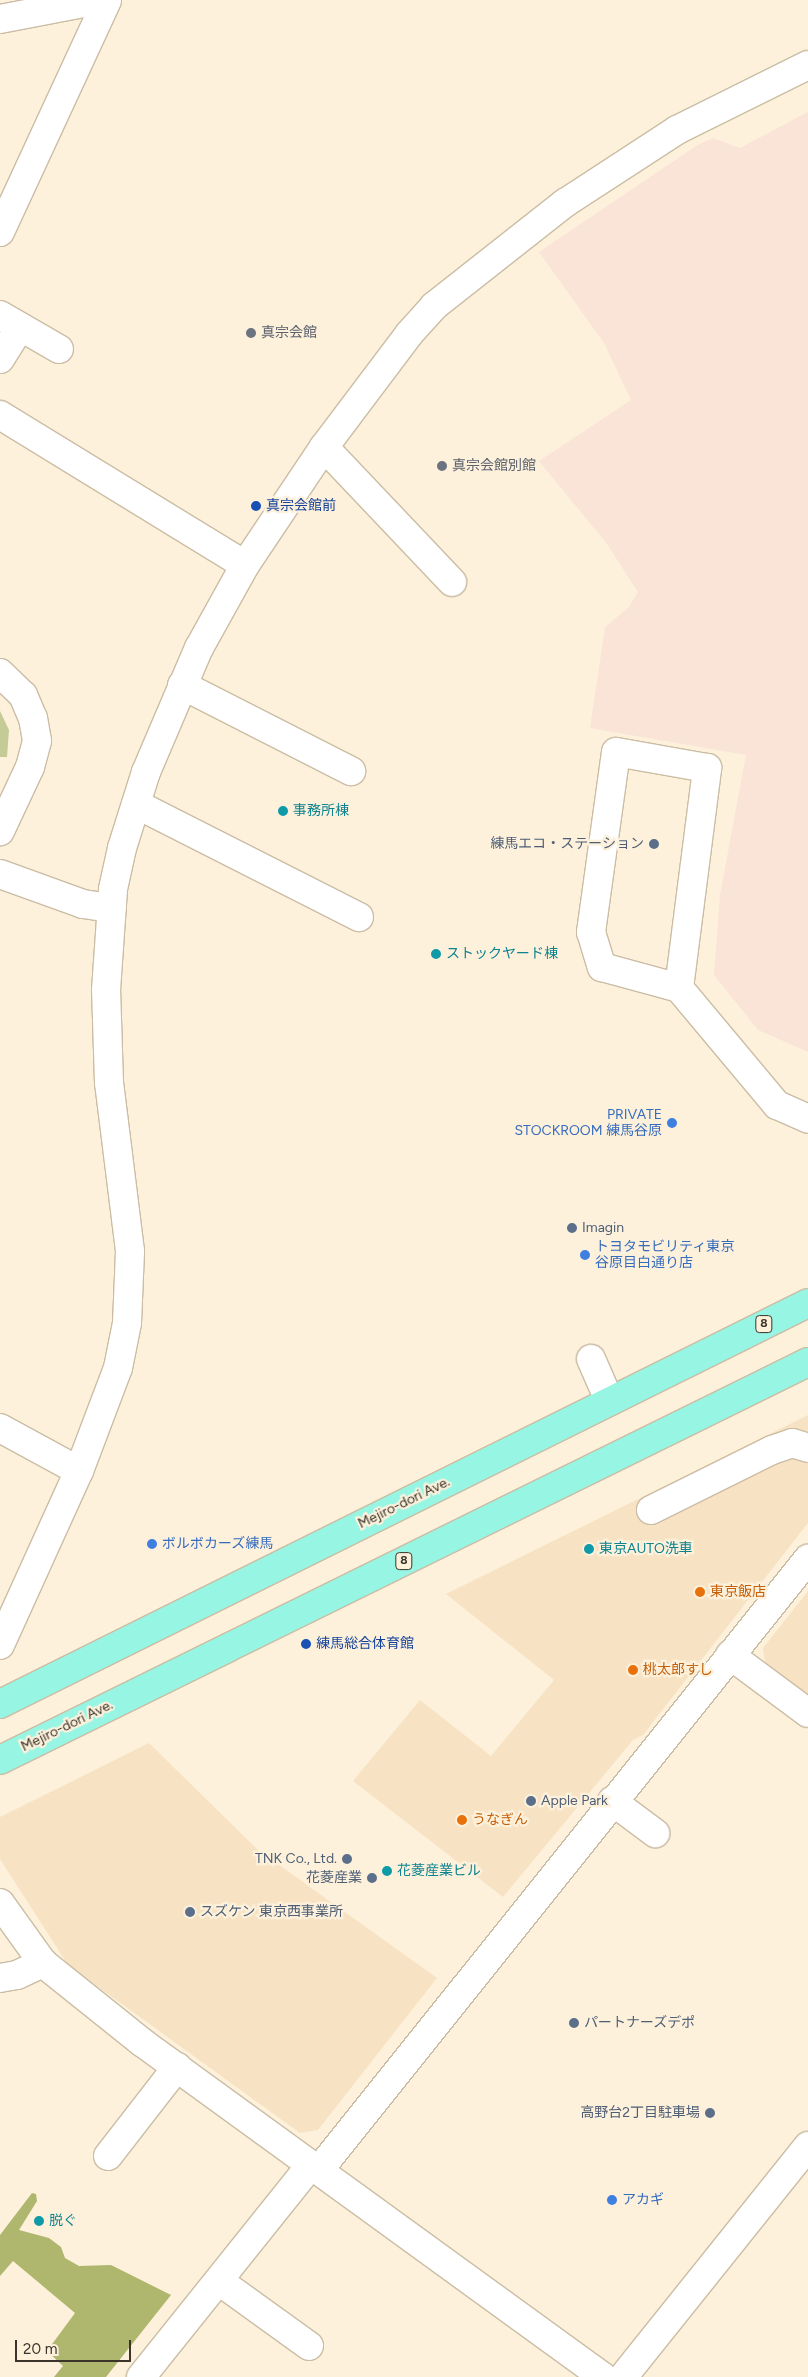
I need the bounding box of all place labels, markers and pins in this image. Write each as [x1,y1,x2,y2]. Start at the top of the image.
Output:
place label: 真宗会館 [261,325,317,341]
marker: 真宗会館 [245,327,257,339]
place label: 真宗会館別館 [452,458,536,474]
marker: 真宗会館別館 [436,460,448,472]
place label: 真宗会館前 [266,498,336,514]
marker: 真宗会館前 [250,500,262,512]
place label: 事務所棟 [293,803,349,819]
marker: 事務所棟 [277,805,289,817]
place label: 練馬エコ・ステーション [490,836,644,852]
marker: 練馬エコ・ステーション [648,838,660,850]
place label: ストックヤード棟 [446,946,558,962]
marker: ストックヤード棟 [430,948,442,960]
place label: PRIVATE STOCKROOM 練馬谷原 [514,1107,662,1140]
marker: PRIVATE STOCKROOM 練馬谷原 [666,1117,678,1129]
place label: Imagin [582,1220,624,1236]
marker: Imagin [566,1222,578,1234]
place label: トヨタモビリティ東京 谷原目白通り店 [595,1239,735,1272]
marker: トヨタモビリティ東京 谷原目白通り店 [579,1249,591,1261]
place label: ボルボカーズ練馬 [162,1536,274,1552]
marker: ボルボカーズ練馬 [146,1538,158,1550]
place label: 東京AUTO洗車 [599,1541,693,1557]
marker: 東京AUTO洗車 [583,1543,595,1555]
place label: 東京飯店 [710,1584,766,1600]
marker: 東京飯店 [694,1586,706,1598]
place label: 練馬総合体育館 [316,1636,414,1652]
marker: 練馬総合体育館 [300,1638,312,1650]
place label: 桃太郎すし [643,1662,713,1678]
marker: 桃太郎すし [627,1664,639,1676]
place label: Apple Park [541,1793,608,1809]
marker: Apple Park [525,1795,537,1807]
place label: うなぎん [472,1812,528,1828]
marker: うなぎん [456,1814,468,1826]
place label: TNK Co., Ltd. [255,1851,337,1867]
marker: TNK Co., Ltd. [341,1853,353,1865]
place label: 花菱産業ビル [397,1863,481,1879]
marker: 花菱産業ビル [381,1865,393,1877]
place label: 花菱産業 [306,1870,362,1886]
marker: 花菱産業 [366,1872,378,1884]
place label: スズケン 東京西事業所 [200,1904,343,1920]
marker: スズケン 東京西事業所 [184,1906,196,1918]
place label: パートナーズデポ [584,2015,696,2031]
marker: パートナーズデポ [568,2017,580,2029]
place label: 高野台2丁目駐車場 [580,2105,700,2121]
marker: 高野台2丁目駐車場 [704,2107,716,2119]
place label: アカギ [622,2192,664,2208]
marker: アカギ [606,2194,618,2206]
place label: 脱ぐ [49,2213,77,2229]
marker: 脱ぐ [33,2215,45,2227]

